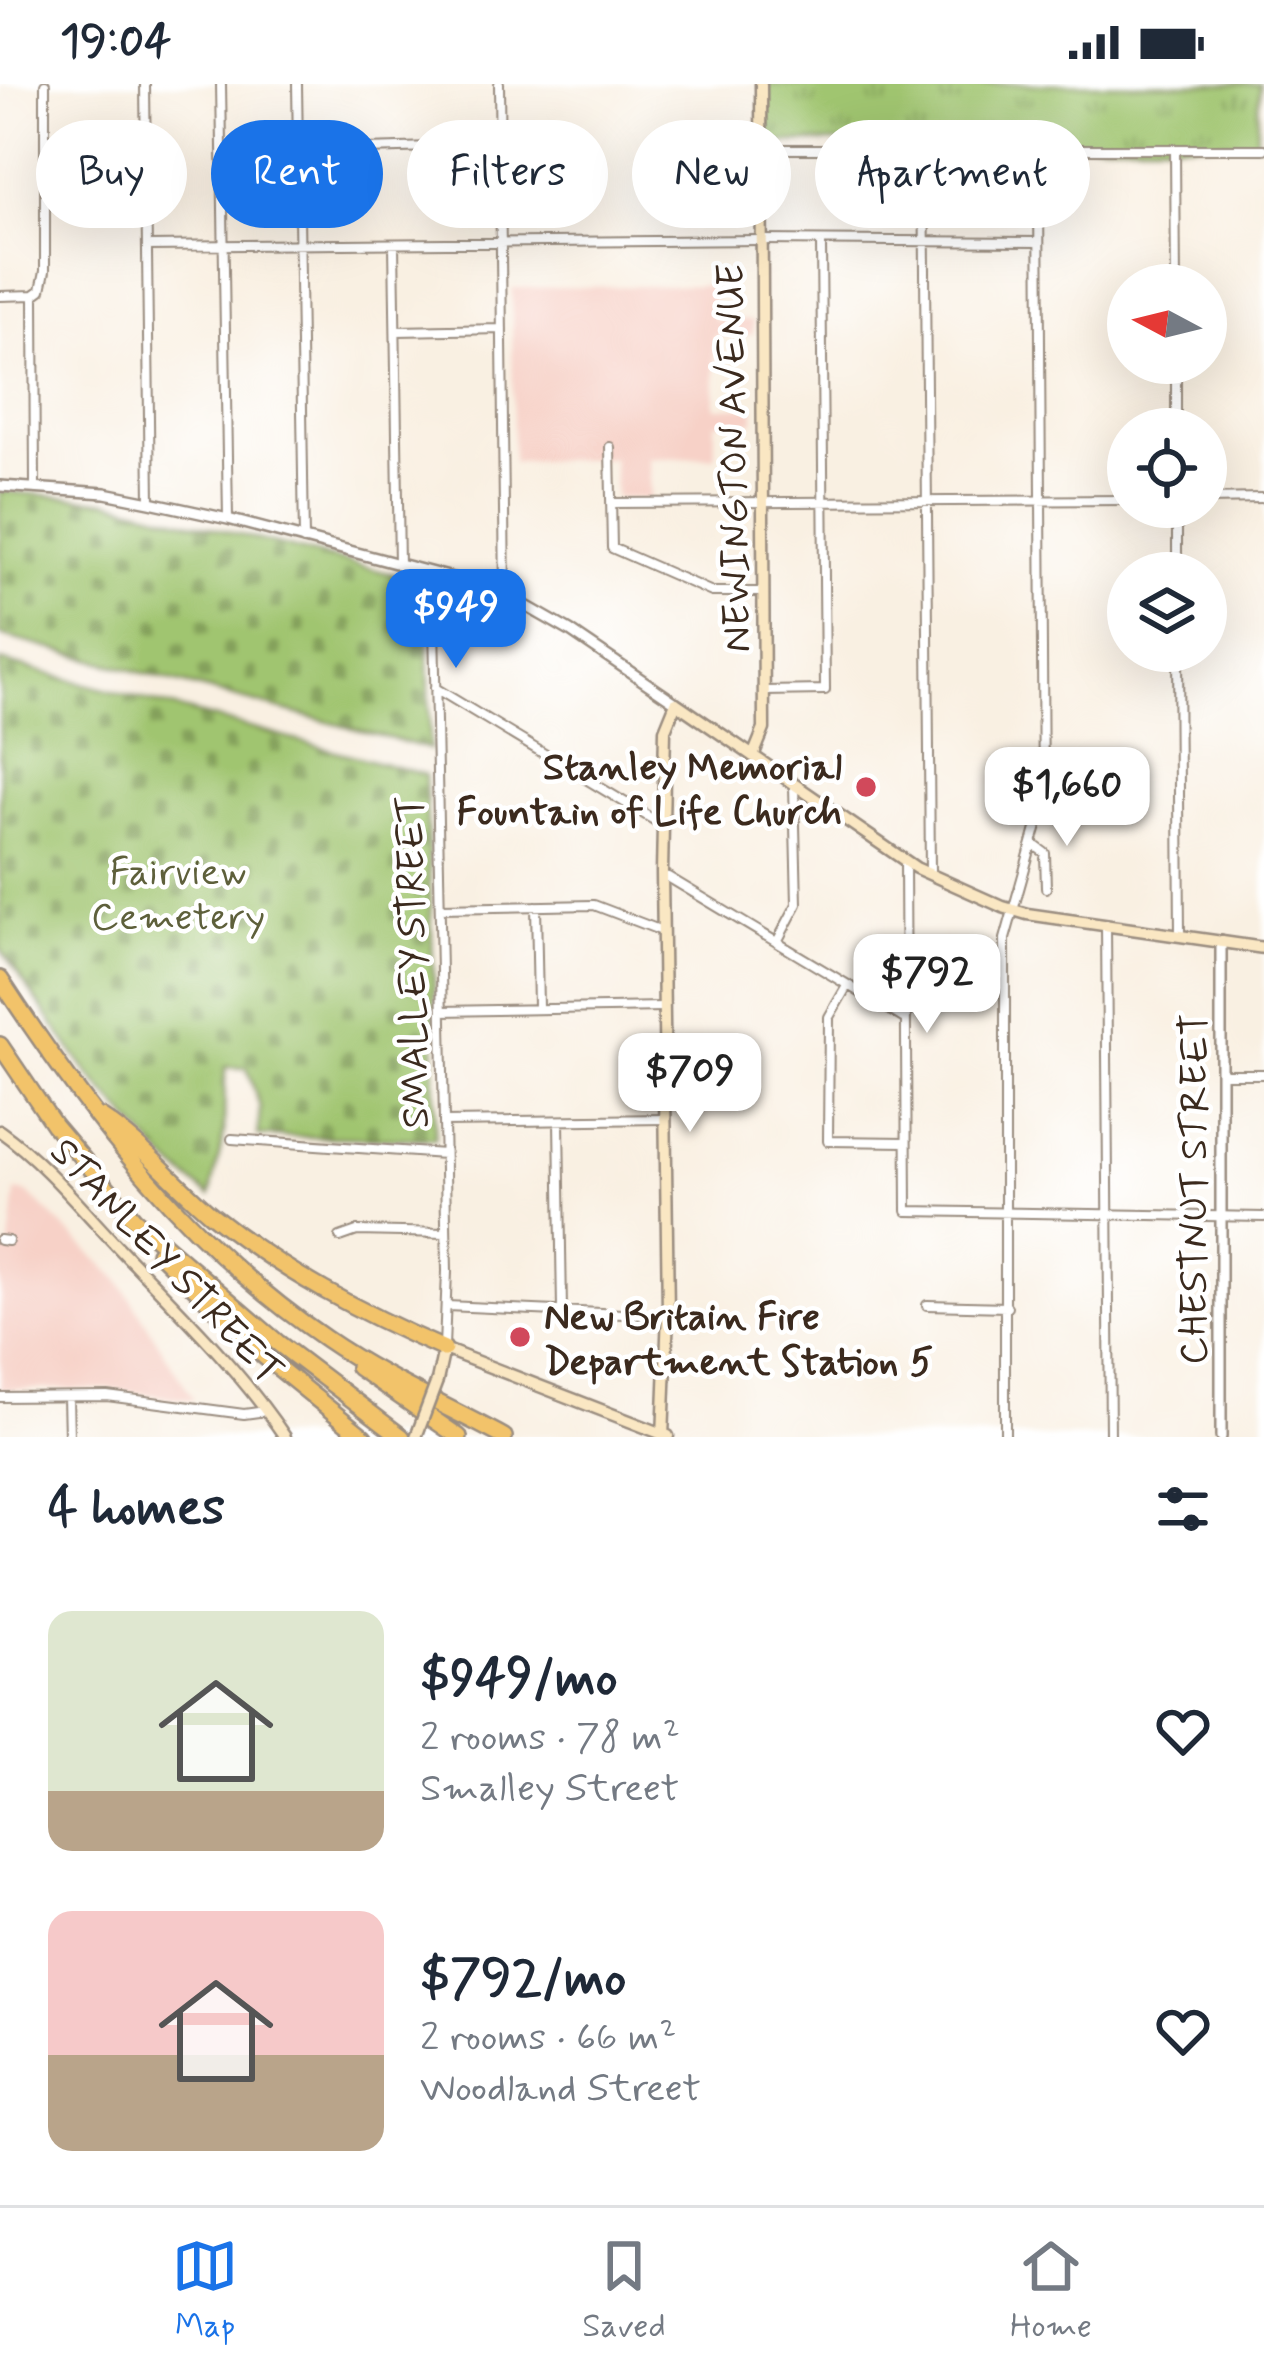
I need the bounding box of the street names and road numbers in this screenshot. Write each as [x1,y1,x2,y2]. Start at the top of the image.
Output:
street label: NEWINGTON AVENUE [707,263,764,653]
street label: SMALLEY STREET [386,795,443,1129]
street label: CHESTNUT STREET [1170,1013,1221,1365]
street label: STANLEY STREET [38,1128,293,1397]

